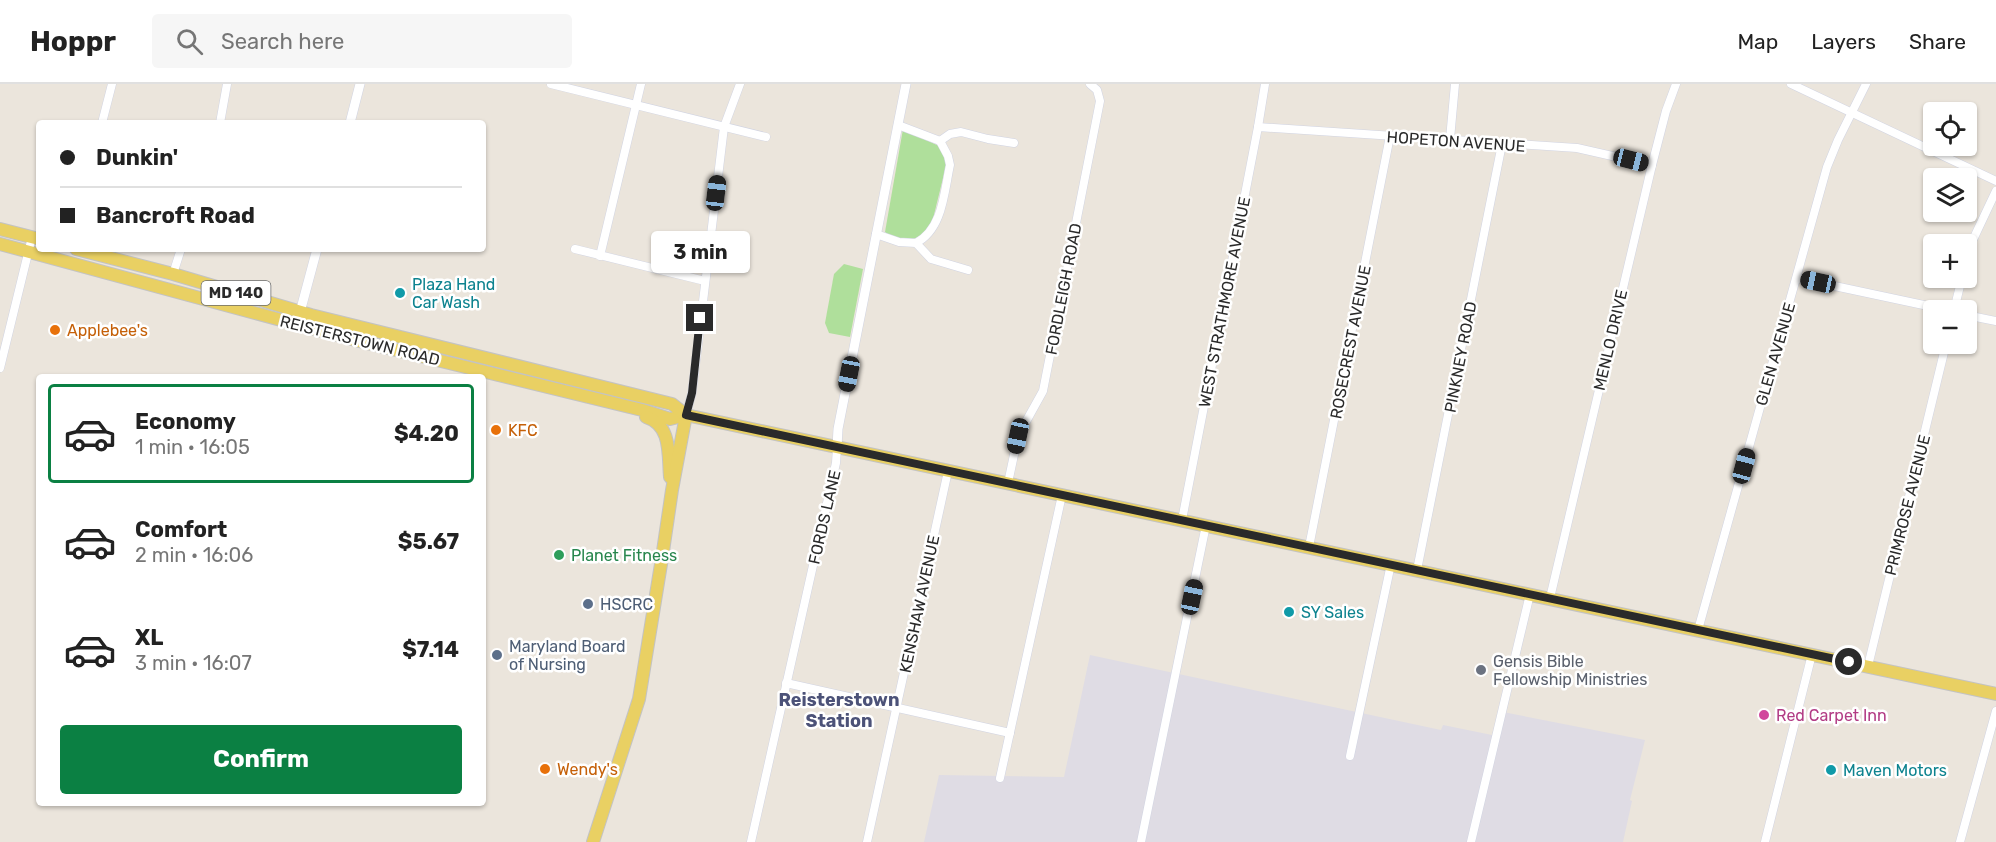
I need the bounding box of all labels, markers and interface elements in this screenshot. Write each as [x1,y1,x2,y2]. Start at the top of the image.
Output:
search box [152,14,572,68]
text: Hoppr [30,25,116,58]
icon: search [173,25,206,58]
text: Search here [221,28,344,55]
text: Map [1737,29,1778,54]
text: Layers [1811,29,1876,54]
text: Share [1909,29,1966,54]
map controls [1923,102,1977,354]
button: locate [1923,102,1977,156]
street label: HOPETON AVENUE [1386,127,1526,156]
text: Dunkin' [96,144,178,171]
car [1611,147,1651,173]
button: layers [1923,168,1977,222]
car [705,174,727,212]
street label: WEST STRATHMORE AVENUE [1195,195,1254,409]
text: Bancroft Road [96,202,255,229]
street label: FORDLEIGH ROAD [1041,222,1086,357]
callout: 3 min [650,231,750,273]
button: + [1923,234,1977,288]
text: 3 min [673,240,728,264]
street label: ROSECREST AVENUE [1326,264,1375,420]
car [1799,269,1837,295]
place label: Plaza Hand Car Wash [412,275,495,312]
road number: MD 140 [202,281,270,305]
marker: Plaza Hand Car Wash [393,286,407,300]
street label: MENLO DRIVE [1590,288,1631,393]
street label: PINKNEY ROAD [1440,300,1481,414]
street label: GLEN AVENUE [1752,300,1799,408]
button: − [1923,300,1977,354]
route end [686,304,713,331]
street label: REISTERSTOWN ROAD [278,311,442,370]
place label: Applebee's [67,321,148,340]
marker: Applebee's [48,323,62,337]
car [837,355,861,393]
icon: car [63,407,117,461]
text: Economy [135,408,236,435]
car [1005,417,1031,455]
text: $4.20 [394,420,459,447]
place label: KFC [508,421,538,440]
marker: KFC [489,423,503,437]
street label: PRIMROSE AVENUE [1881,433,1934,577]
text: 1 min · 16:05 [135,435,250,459]
car [1731,446,1757,486]
street label: FORDS LANE [804,468,845,566]
icon: car [63,515,117,569]
text: Comfort [135,516,227,543]
text: $5.67 [398,528,459,555]
street label: KENSHAW AVENUE [896,534,943,675]
text: 2 min · 16:06 [135,543,253,567]
place label: Planet Fitness [571,546,677,565]
marker: Planet Fitness [552,548,566,562]
car [1179,578,1205,616]
place label: HSCRC [600,595,653,614]
marker: HSCRC [581,597,595,611]
place label: SY Sales [1301,603,1364,622]
marker: SY Sales [1282,605,1296,619]
icon: car [63,623,117,677]
text: XL [135,624,163,651]
text: $7.14 [402,636,459,663]
place label: Maryland Board of Nursing [509,637,625,674]
marker: Maryland Board of Nursing [490,648,504,662]
route start [1835,648,1862,675]
text: 3 min · 16:07 [135,651,252,675]
place label: Gensis Bible Fellowship Ministries [1493,652,1647,689]
marker: Gensis Bible Fellowship Ministries [1474,663,1488,677]
district label: Reisterstown Station [778,689,900,732]
place label: Red Carpet Inn [1776,706,1887,725]
marker: Red Carpet Inn [1757,708,1771,722]
button: Confirm [60,725,462,794]
place label: Wendy's [557,760,618,779]
place label: Maven Motors [1843,761,1947,780]
marker: Wendy's [538,762,552,776]
marker: Maven Motors [1824,763,1838,777]

